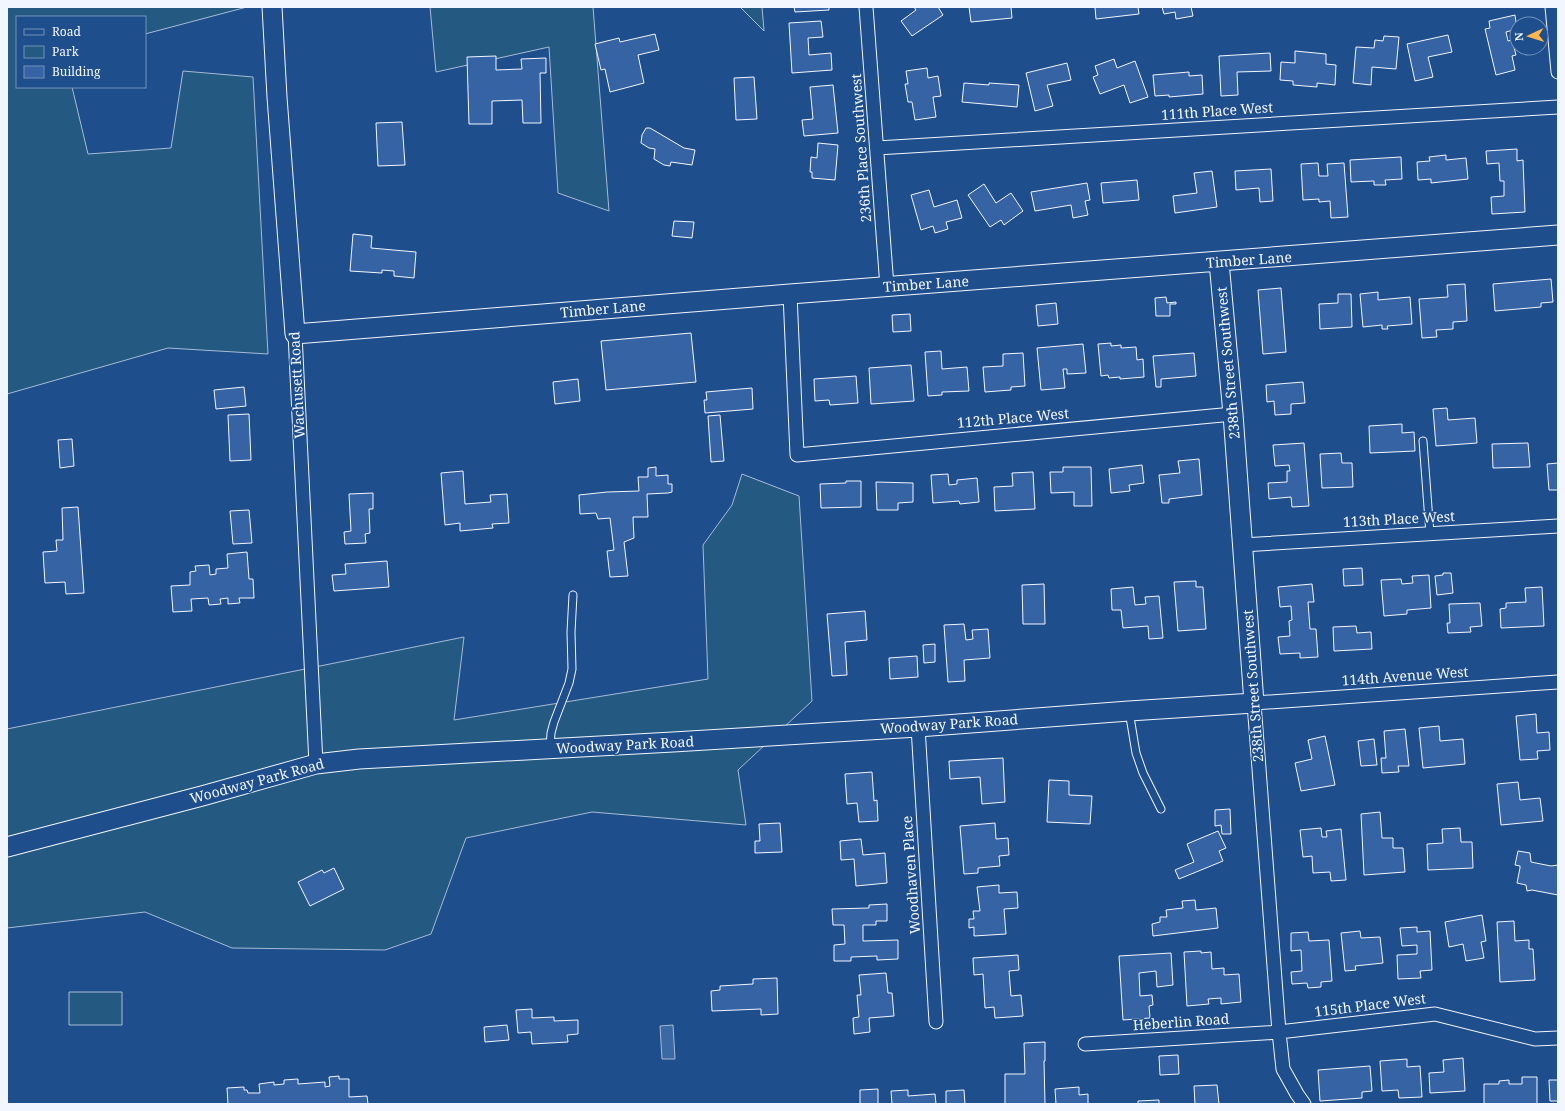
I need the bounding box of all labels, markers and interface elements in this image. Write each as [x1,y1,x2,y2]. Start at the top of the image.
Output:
legend [16,16,146,88]
north arrow [1509,16,1549,56]
text: Road [52,23,82,40]
text: N [1511,32,1526,42]
text: Park [52,43,80,60]
text: Building [52,63,101,80]
street label: 236th Place Southwest [846,73,875,223]
street label: 111th Place West [1160,97,1274,124]
street label: Timber Lane [1206,247,1292,272]
street label: Timber Lane [883,271,969,296]
street label: 238th Street Southwest [1211,286,1244,440]
street label: Timber Lane [559,295,646,322]
street label: Wachusett Road [284,331,309,439]
street label: 112th Place West [956,403,1070,432]
street label: 113th Place West [1342,506,1456,531]
street label: 238th Street Southwest [1238,609,1267,763]
street label: 114th Avenue West [1341,662,1469,689]
street label: Woodway Park Road [879,709,1019,738]
street label: Woodway Park Road [555,731,695,758]
street label: Woodway Park Road [188,753,327,808]
street label: Woodhaven Place [897,815,924,935]
street label: 115th Place West [1313,988,1427,1021]
street label: Heberlin Road [1132,1009,1230,1034]

